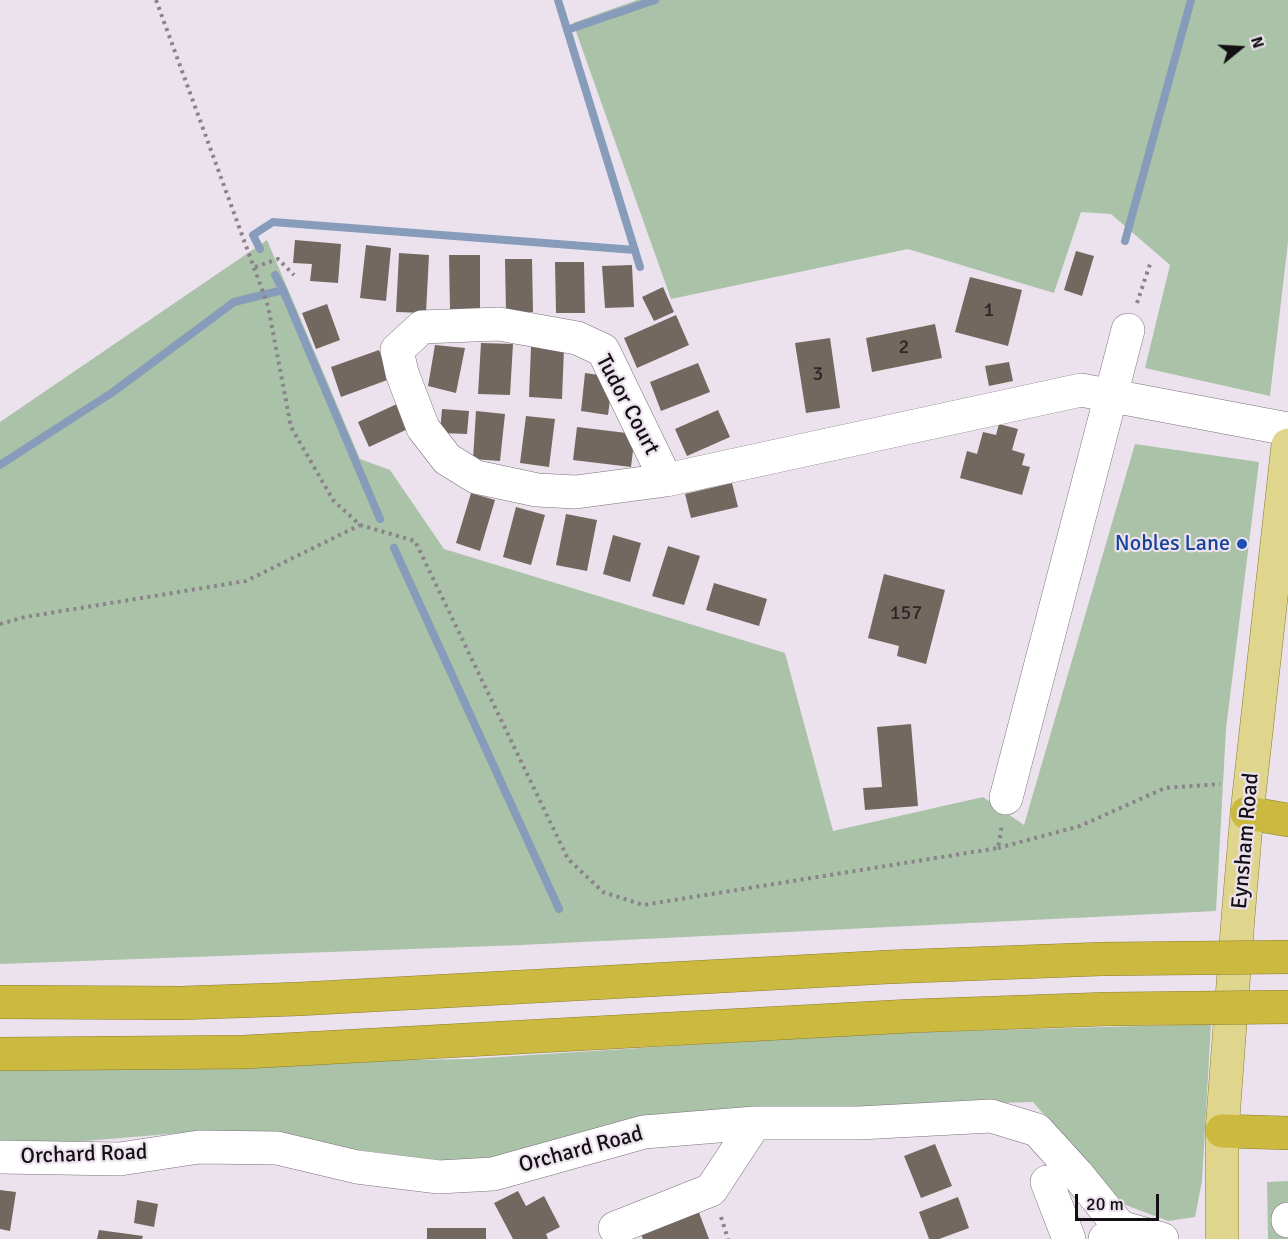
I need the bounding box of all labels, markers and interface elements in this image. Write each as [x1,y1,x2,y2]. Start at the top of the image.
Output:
north arrow [1210,18,1270,78]
text: N [1246,34,1268,51]
house number: 1 [984,299,994,323]
house number: 2 [899,336,909,360]
street label: Tudor Court [590,350,664,460]
house number: 3 [813,363,823,387]
place label: Nobles Lane [1115,531,1230,557]
marker: Nobles Lane [1235,537,1249,551]
house number: 157 [890,602,922,626]
street label: Eynsham Road [1227,772,1265,910]
street label: Orchard Road [516,1121,646,1179]
street label: Orchard Road [20,1140,148,1170]
scale bar [1078,1182,1162,1220]
text: 20 m [1086,1193,1124,1215]

